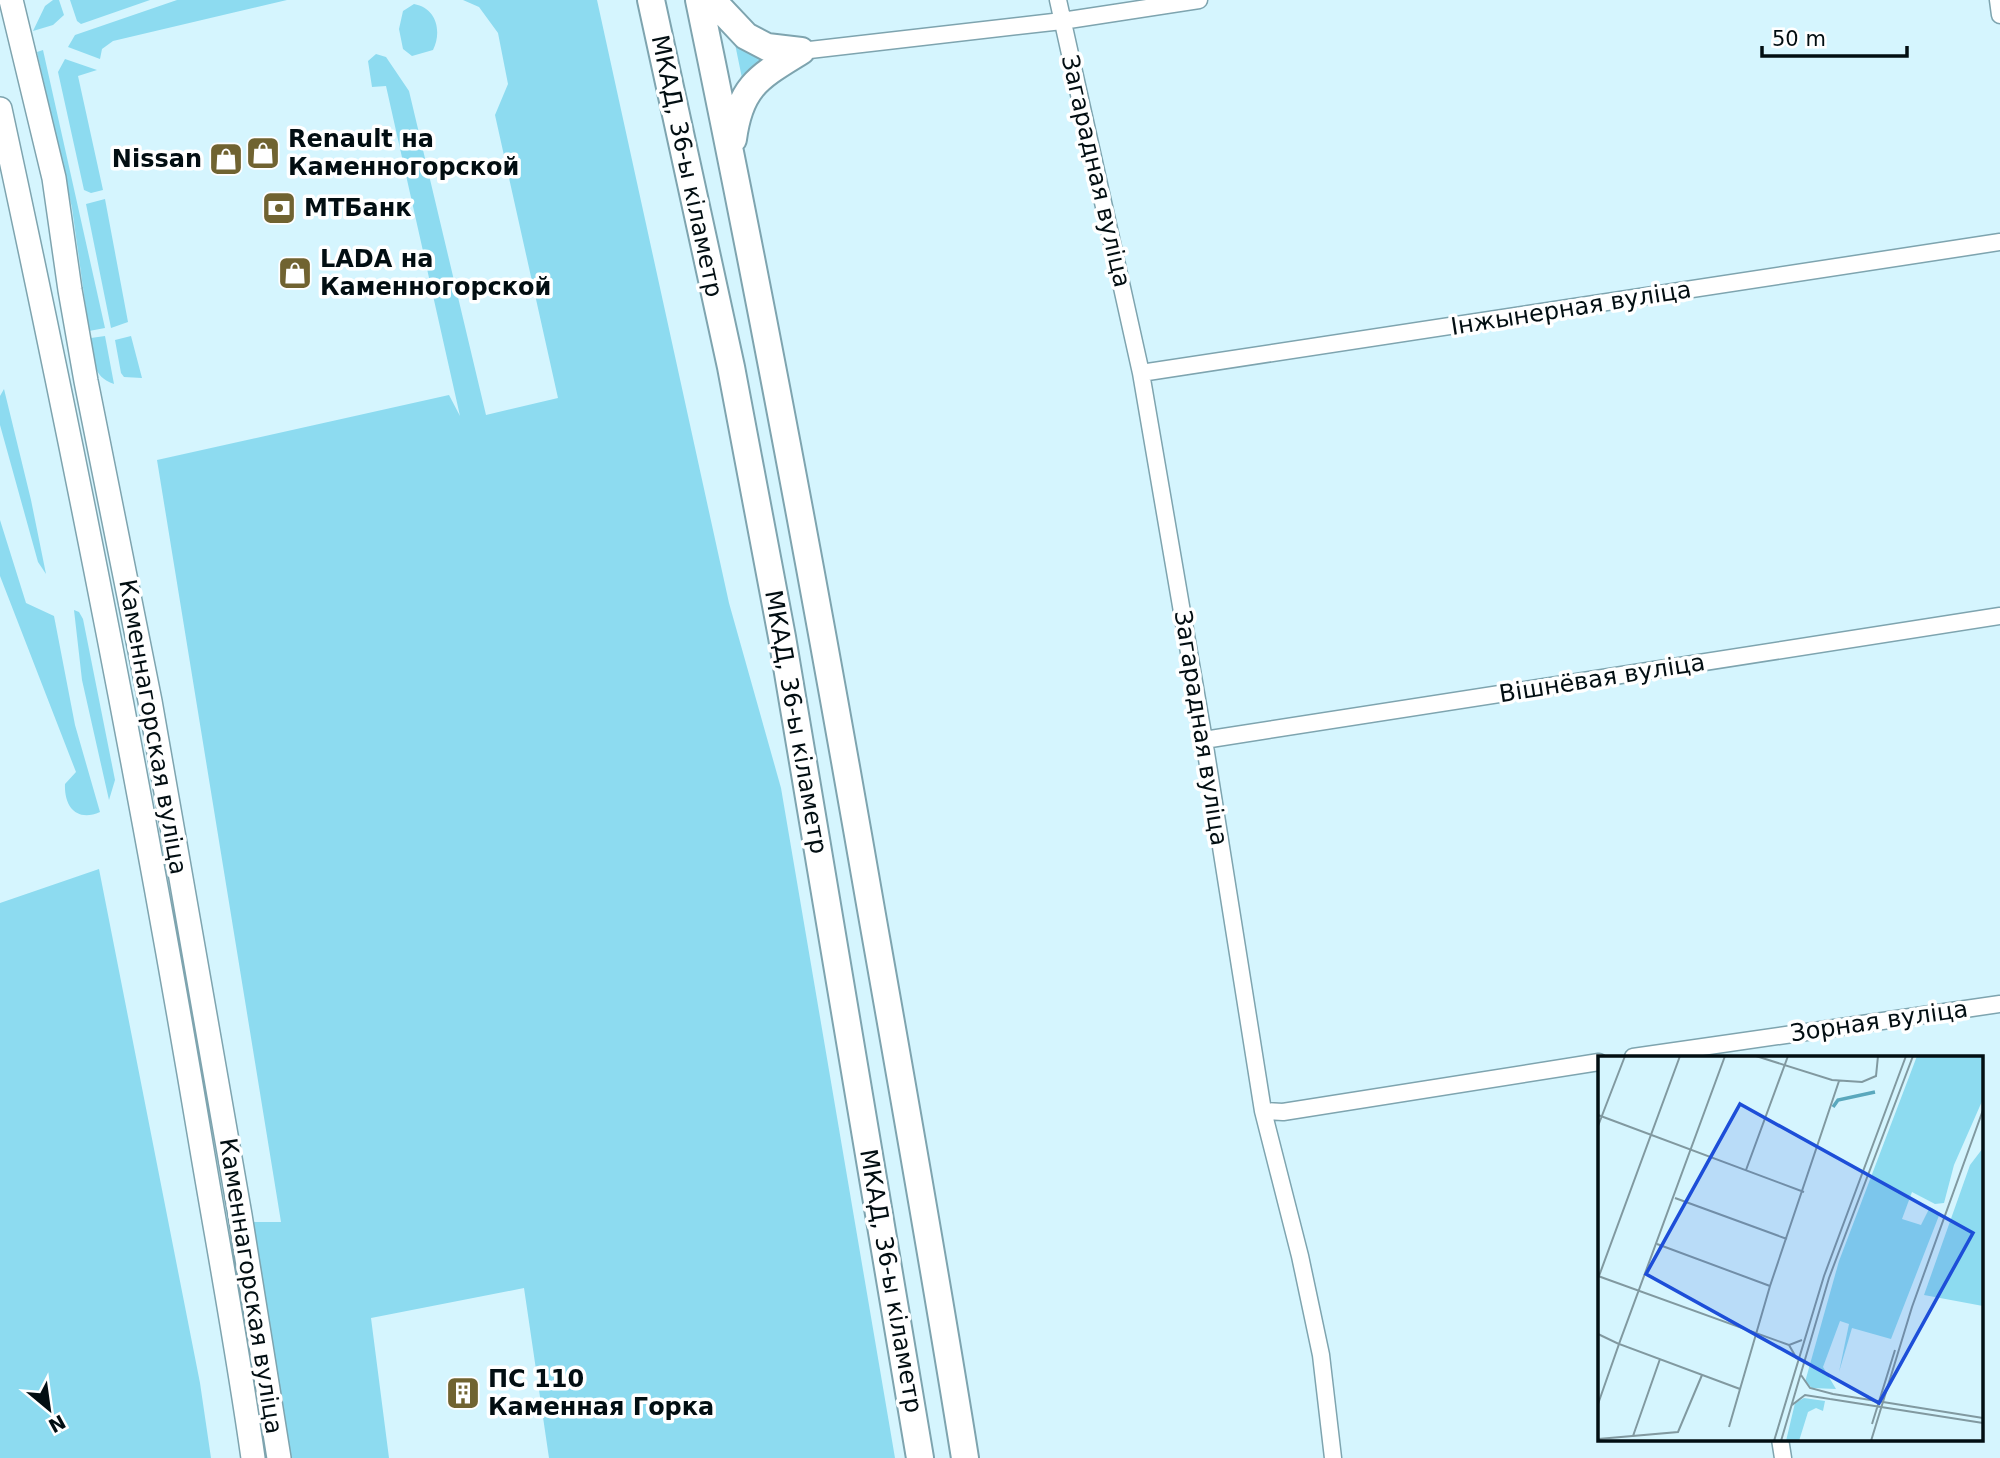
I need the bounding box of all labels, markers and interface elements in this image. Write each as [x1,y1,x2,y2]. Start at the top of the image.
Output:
scale bar [1762,14,1907,58]
text: 50 m [1772,27,1826,51]
street label: МКАД, 36-ы кіламетр [646,32,728,300]
street label: Загарадная вуліца [1056,52,1136,290]
place label: Renault на Каменногорской [288,125,519,181]
shop icon: Renault на Каменногорской [244,134,282,172]
shop icon: Nissan [207,140,245,178]
place label: Nissan [112,145,202,173]
bank icon: МТБанк [260,189,298,227]
place label: МТБанк [304,194,412,222]
place label: LADA на Каменногорской [320,245,551,301]
shop icon: LADA на Каменногорской [276,254,314,292]
street label: Інжынерная вуліца [1449,275,1693,341]
street label: Каменнагорская вуліца [113,577,193,877]
street label: МКАД, 36-ы кіламетр [759,588,833,856]
street label: Загарадная вуліца [1169,608,1233,848]
street label: Вішнёвая вуліца [1497,648,1707,708]
street label: Зорная вуліца [1788,995,1970,1047]
inset map [1598,1056,1982,1440]
street label: Каменнагорская вуліца [214,1136,288,1436]
street label: МКАД, 36-ы кіламетр [854,1147,928,1415]
place label: ПС 110 Каменная Горка [488,1365,714,1421]
north arrow [14,1374,84,1444]
building icon: ПС 110 Каменная Горка [444,1374,482,1412]
text: N [45,1410,70,1437]

